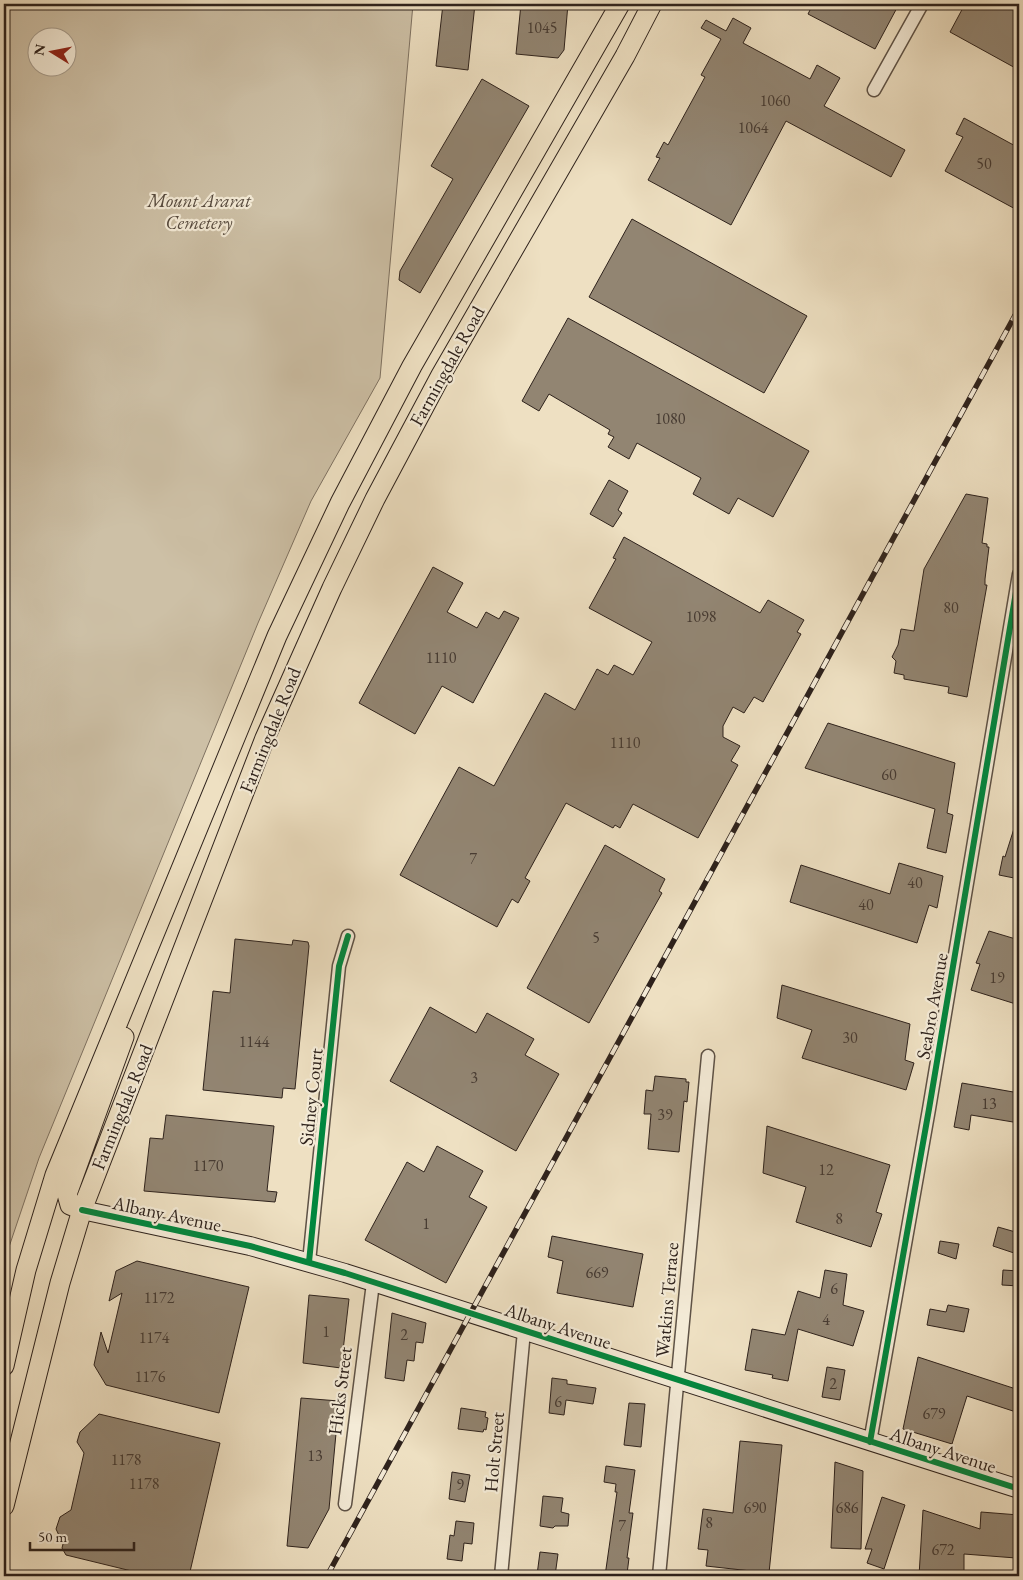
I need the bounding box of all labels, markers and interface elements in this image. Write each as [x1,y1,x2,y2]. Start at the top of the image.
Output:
house number: 1045 [527,17,557,38]
north arrow [28,28,78,78]
text: N [29,42,49,57]
house number: 1060 [760,90,791,111]
house number: 1064 [738,117,769,138]
house number: 50 [976,153,992,174]
park label: Mount Ararat Cemetery [146,188,252,235]
street label: Farmingdale Road [404,301,490,430]
house number: 1080 [655,408,686,429]
house number: 80 [943,597,959,618]
house number: 1098 [686,606,717,627]
house number: 1110 [426,647,457,668]
street label: Farmingdale Road [233,663,307,797]
house number: 1110 [610,732,641,753]
house number: 60 [881,764,897,785]
house number: 7 [469,848,477,869]
house number: 40 [907,872,923,893]
house number: 40 [858,894,874,915]
house number: 5 [592,927,600,948]
street label: Seabro Avenue [910,951,954,1061]
house number: 19 [989,967,1005,988]
house number: 30 [842,1027,858,1048]
house number: 1144 [239,1031,270,1052]
street label: Farmingdale Road [85,1040,159,1174]
street label: Sidney Court [293,1047,329,1147]
house number: 3 [470,1067,478,1088]
house number: 13 [981,1093,997,1114]
house number: 39 [657,1104,673,1125]
house number: 1170 [193,1155,224,1176]
house number: 12 [818,1159,834,1180]
street label: Albany Avenue [109,1190,224,1238]
house number: 8 [835,1208,843,1229]
house number: 1 [422,1213,430,1234]
street label: Watkins Terrace [650,1241,684,1359]
house number: 669 [585,1262,609,1283]
house number: 6 [830,1278,838,1299]
house number: 1172 [144,1287,175,1308]
street label: Albany Avenue [501,1297,614,1355]
house number: 4 [822,1309,830,1330]
house number: 1 [322,1321,330,1342]
house number: 2 [400,1324,408,1345]
house number: 1174 [139,1327,170,1348]
street label: Hicks Street [322,1346,358,1436]
house number: 1176 [135,1366,166,1387]
house number: 2 [829,1373,837,1394]
house number: 6 [554,1391,562,1412]
house number: 679 [922,1403,946,1424]
street label: Holt Street [478,1411,510,1493]
street label: Albany Avenue [886,1421,999,1479]
house number: 13 [307,1445,323,1466]
house number: 1178 [111,1449,142,1470]
house number: 1178 [129,1473,160,1494]
house number: 9 [456,1474,464,1495]
house number: 690 [743,1497,767,1518]
house number: 686 [835,1497,859,1518]
house number: 8 [705,1512,713,1533]
house number: 7 [618,1515,626,1536]
scale bar [30,1520,134,1552]
text: 50 m [38,1527,67,1546]
house number: 672 [931,1539,955,1560]

